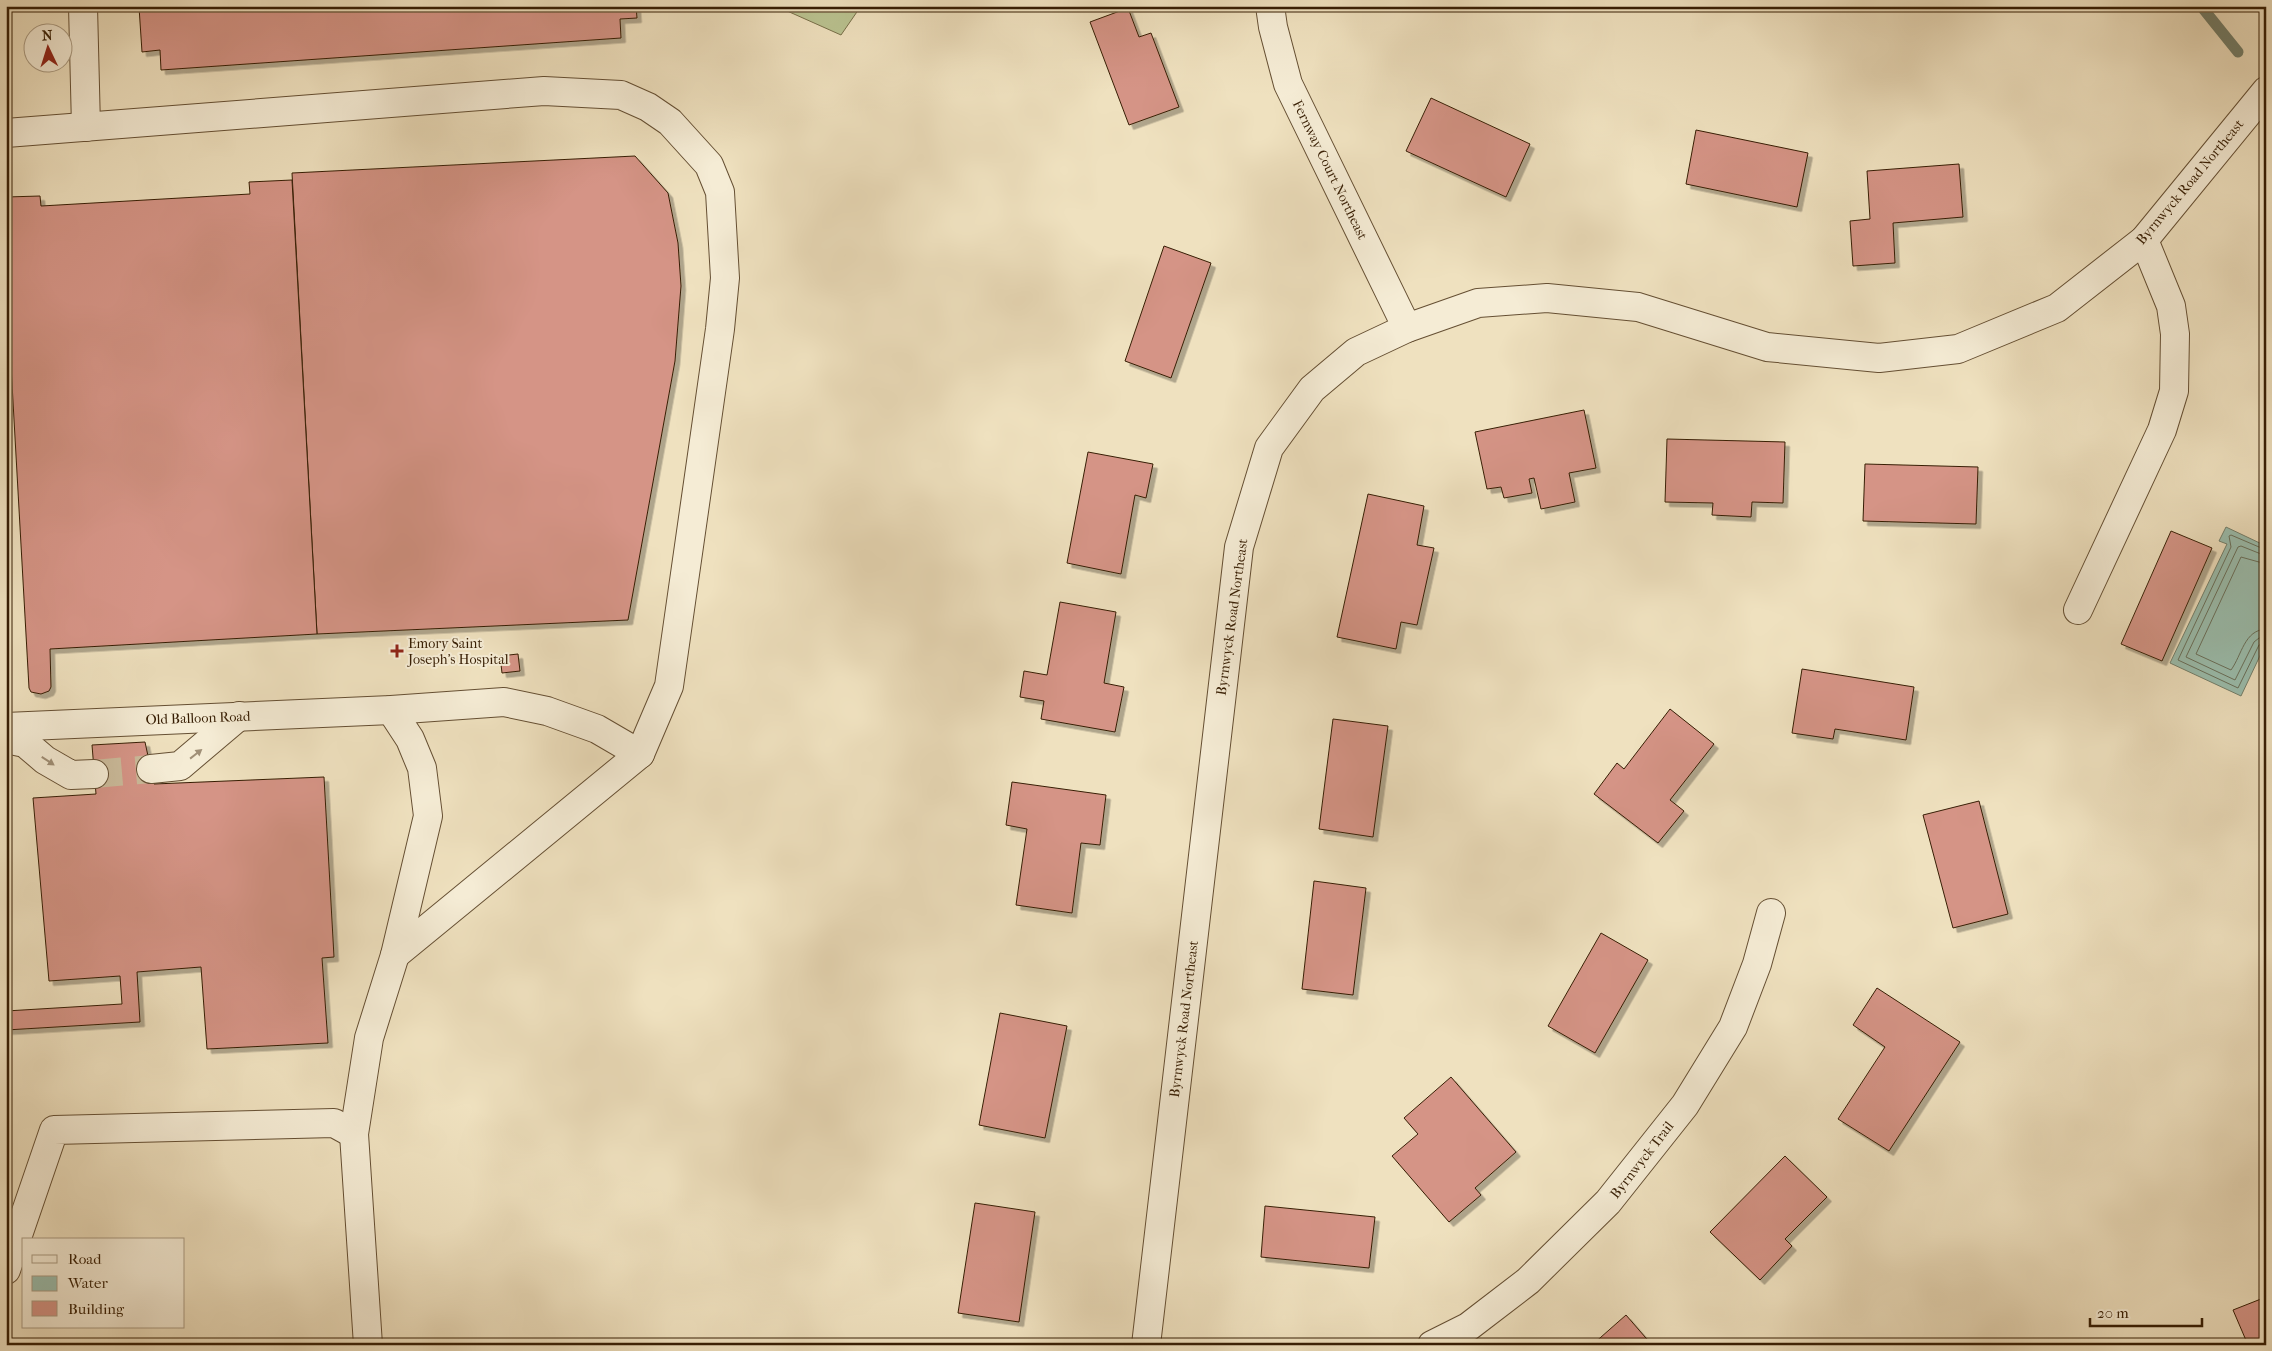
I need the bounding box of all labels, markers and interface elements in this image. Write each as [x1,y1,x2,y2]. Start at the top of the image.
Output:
north arrow [22,22,72,72]
text: N [41,27,53,44]
street label: Fernway Court Northeast [1289,97,1371,243]
street label: Byrnwyck Road Northeast [2133,116,2247,248]
street label: Byrnwyck Road Northeast [1213,537,1251,697]
place label: Emory Saint Joseph's Hospital [407,635,509,668]
marker: Emory Saint Joseph's Hospital [390,644,404,658]
street label: Old Balloon Road [145,708,251,728]
one-way arrow [189,748,202,759]
one-way arrow [41,757,55,766]
street label: Byrnwyck Road Northeast [1166,939,1202,1099]
street label: Byrnwyck Trail [1607,1118,1677,1202]
legend [22,1238,185,1328]
text: Road [68,1250,102,1268]
text: Water [67,1274,108,1292]
scale bar [2090,1296,2202,1328]
text: Building [68,1300,125,1318]
text: 20 m [2097,1304,2129,1322]

